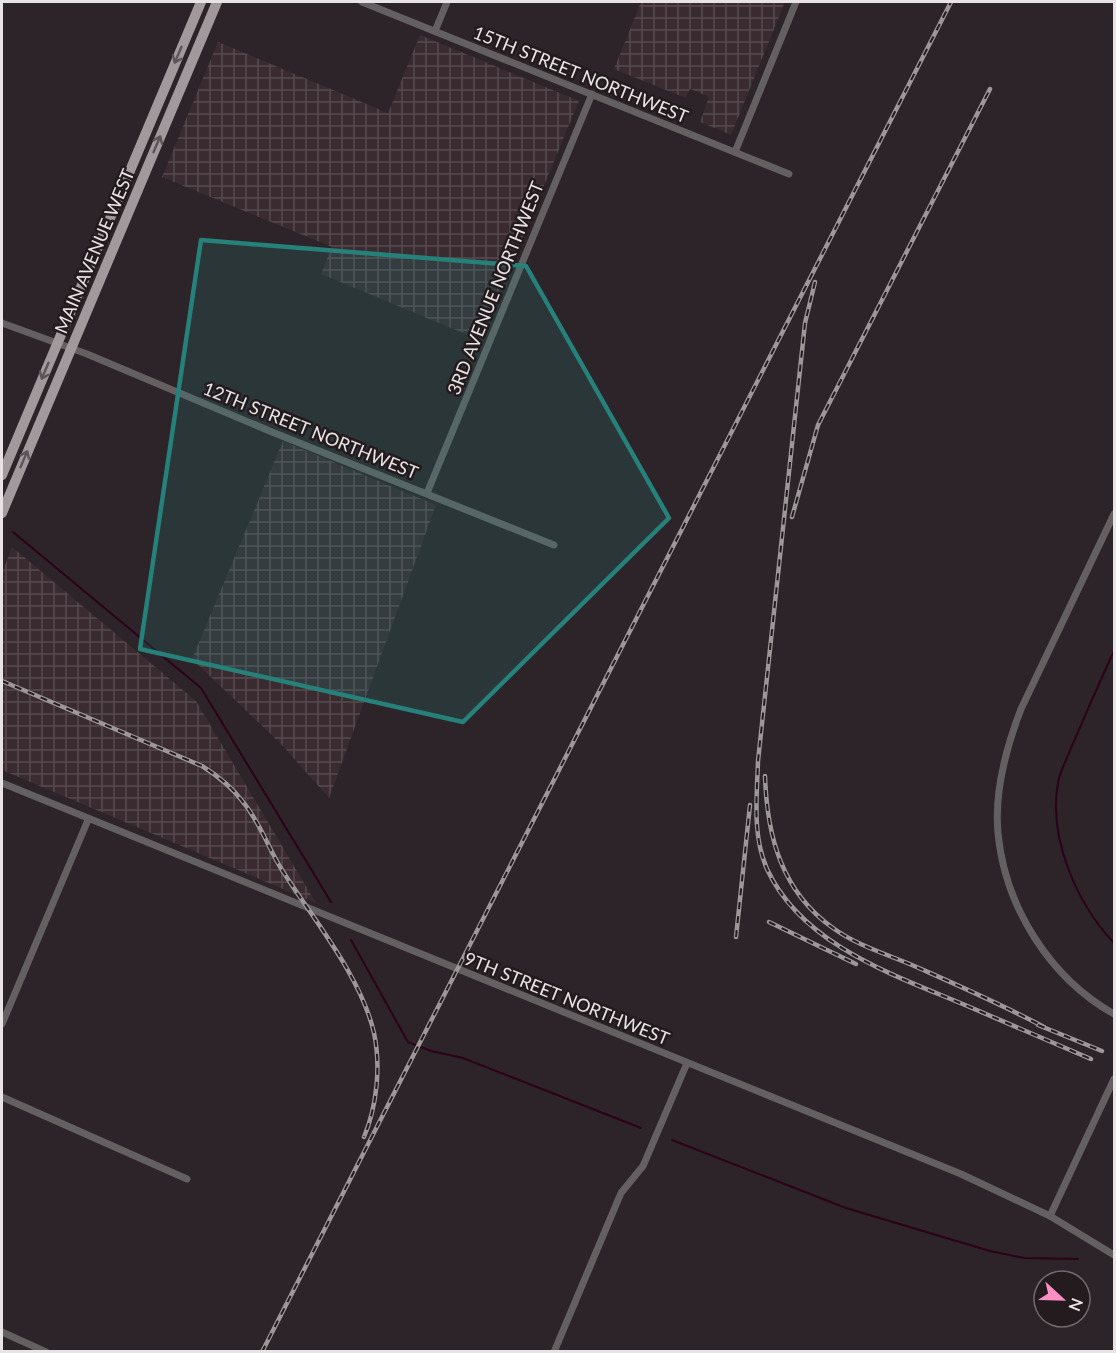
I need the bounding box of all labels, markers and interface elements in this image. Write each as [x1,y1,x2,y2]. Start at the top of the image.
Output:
street label: 15TH STREET NORTHWEST [470,21,692,127]
one-way arrow [172,46,183,64]
one-way arrow [152,136,163,154]
street label: MAIN AVENUE WEST [49,165,139,337]
street label: 3RD AVENUE NORTHWEST [442,178,548,398]
one-way arrow [39,361,50,379]
street label: 12TH STREET NORTHWEST [200,377,422,483]
one-way arrow [19,450,30,469]
street label: 9TH STREET NORTHWEST [461,947,673,1049]
north arrow [1032,1269,1092,1329]
text: N [1065,1296,1087,1314]

